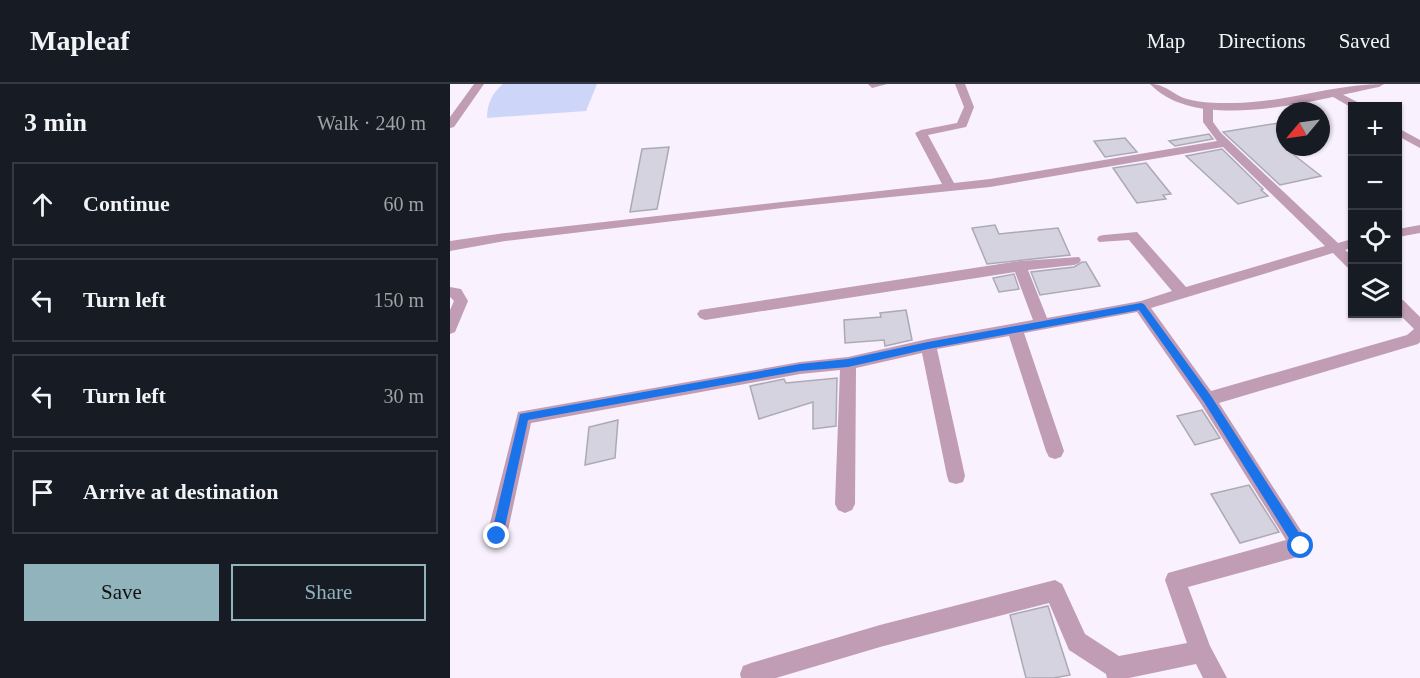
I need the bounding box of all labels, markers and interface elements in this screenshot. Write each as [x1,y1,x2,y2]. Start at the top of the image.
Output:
text: Mapleaf [30,25,130,56]
text: Map [1147,29,1185,53]
text: Directions [1218,29,1306,53]
text: Saved [1339,29,1390,53]
north arrow [1276,102,1330,156]
map controls [1348,102,1402,318]
button: + [1348,102,1402,156]
text: 3 min [24,108,87,137]
text: Walk · 240 m [317,112,426,134]
button: − [1348,156,1402,210]
icon: ahead [26,188,59,221]
text: Continue [83,191,170,216]
text: 60 m [383,193,424,215]
button: locate [1348,210,1402,264]
button: layers [1348,264,1402,318]
icon: left [26,284,59,317]
text: Turn left [83,287,166,312]
text: 150 m [373,289,424,311]
icon: left [26,380,59,413]
text: Turn left [83,383,166,408]
text: 30 m [383,385,424,407]
icon: arrive [26,476,59,509]
text: Arrive at destination [83,479,279,504]
route end [483,522,509,548]
route start [1287,532,1313,558]
button: Save [24,564,219,621]
button: Share [231,564,426,621]

